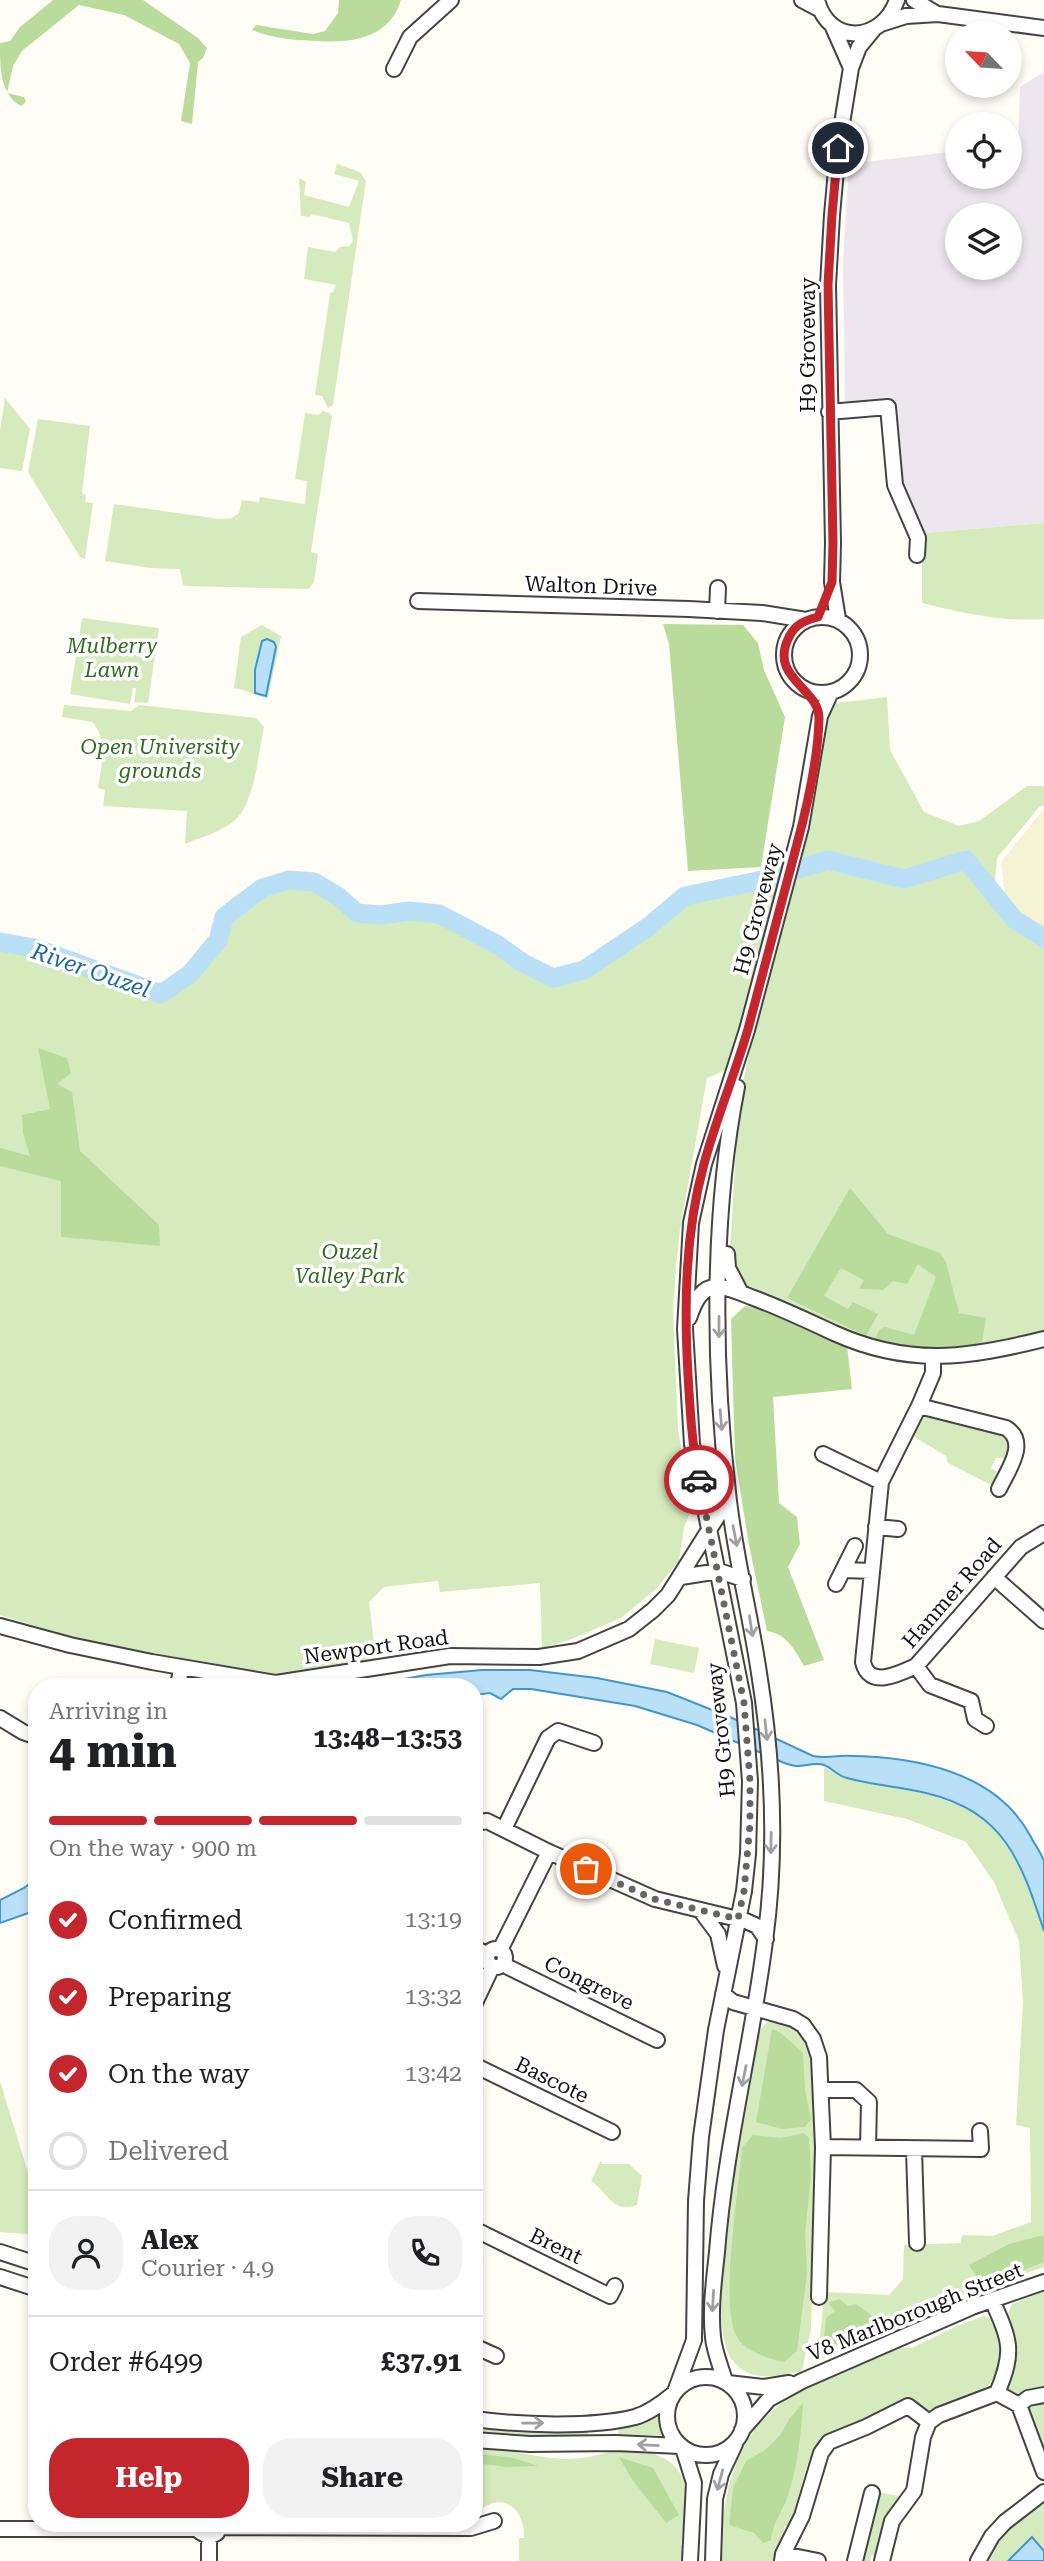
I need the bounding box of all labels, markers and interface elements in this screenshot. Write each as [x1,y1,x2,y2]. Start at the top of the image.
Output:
north arrow [945,21,1022,98]
map controls [945,21,1022,280]
button: locate [945,112,1022,189]
pin [808,118,868,178]
icon: home [819,129,857,167]
button: layers [945,203,1022,280]
street label: H9 Groveway [796,277,820,413]
street label: Walton Drive [524,572,658,600]
park label: Mulberry Lawn [66,634,158,682]
park label: Open University grounds [81,735,240,783]
street label: H9 Groveway [729,840,787,977]
water label: River Ouzel [27,937,154,1003]
park label: Ouzel Valley Park [295,1240,406,1288]
one-way arrow [712,1315,726,1338]
one-way arrow [715,1408,728,1431]
courier [664,1445,734,1515]
icon: car [680,1461,718,1499]
one-way arrow [729,1524,742,1547]
street label: Hanmer Road [898,1532,1007,1653]
one-way arrow [745,1614,758,1637]
street label: Newport Road [302,1625,450,1669]
street label: H9 Groveway [702,1661,740,1799]
text: Arriving in [49,1698,168,1725]
one-way arrow [760,1719,773,1741]
text: 13:48–13:53 [313,1723,462,1753]
text: 4 min [49,1724,177,1778]
one-way arrow [764,1831,778,1854]
text: On the way · 900 m [49,1835,257,1862]
pin [556,1839,616,1899]
icon: bag [567,1850,605,1888]
icon: check [49,1901,87,1939]
text: Confirmed [108,1905,243,1935]
text: 13:19 [405,1906,462,1933]
street label: Congreve [540,1951,638,2015]
icon: check [49,1978,87,2016]
text: Preparing [108,1982,231,2012]
text: 13:32 [405,1983,462,2010]
street label: Bascote [511,2052,593,2108]
icon: check [49,2055,87,2093]
text: On the way [108,2059,249,2089]
text: 13:42 [405,2060,462,2087]
one-way arrow [737,2064,750,2087]
text: Delivered [108,2136,229,2166]
button: person [49,2216,123,2290]
button: phone [388,2216,462,2290]
street label: Brent [526,2223,586,2269]
text: Alex [141,2225,199,2255]
text: Courier · 4.9 [141,2255,274,2282]
street label: V8 Marlborough Street [804,2258,1026,2366]
one-way arrow [707,2289,720,2312]
text: Order #6499 [49,2347,203,2377]
text: £37.91 [381,2347,462,2377]
one-way arrow [521,2416,544,2430]
button: Help [49,2438,249,2518]
button: Share [263,2438,462,2518]
one-way arrow [637,2438,660,2451]
one-way arrow [713,2468,726,2491]

